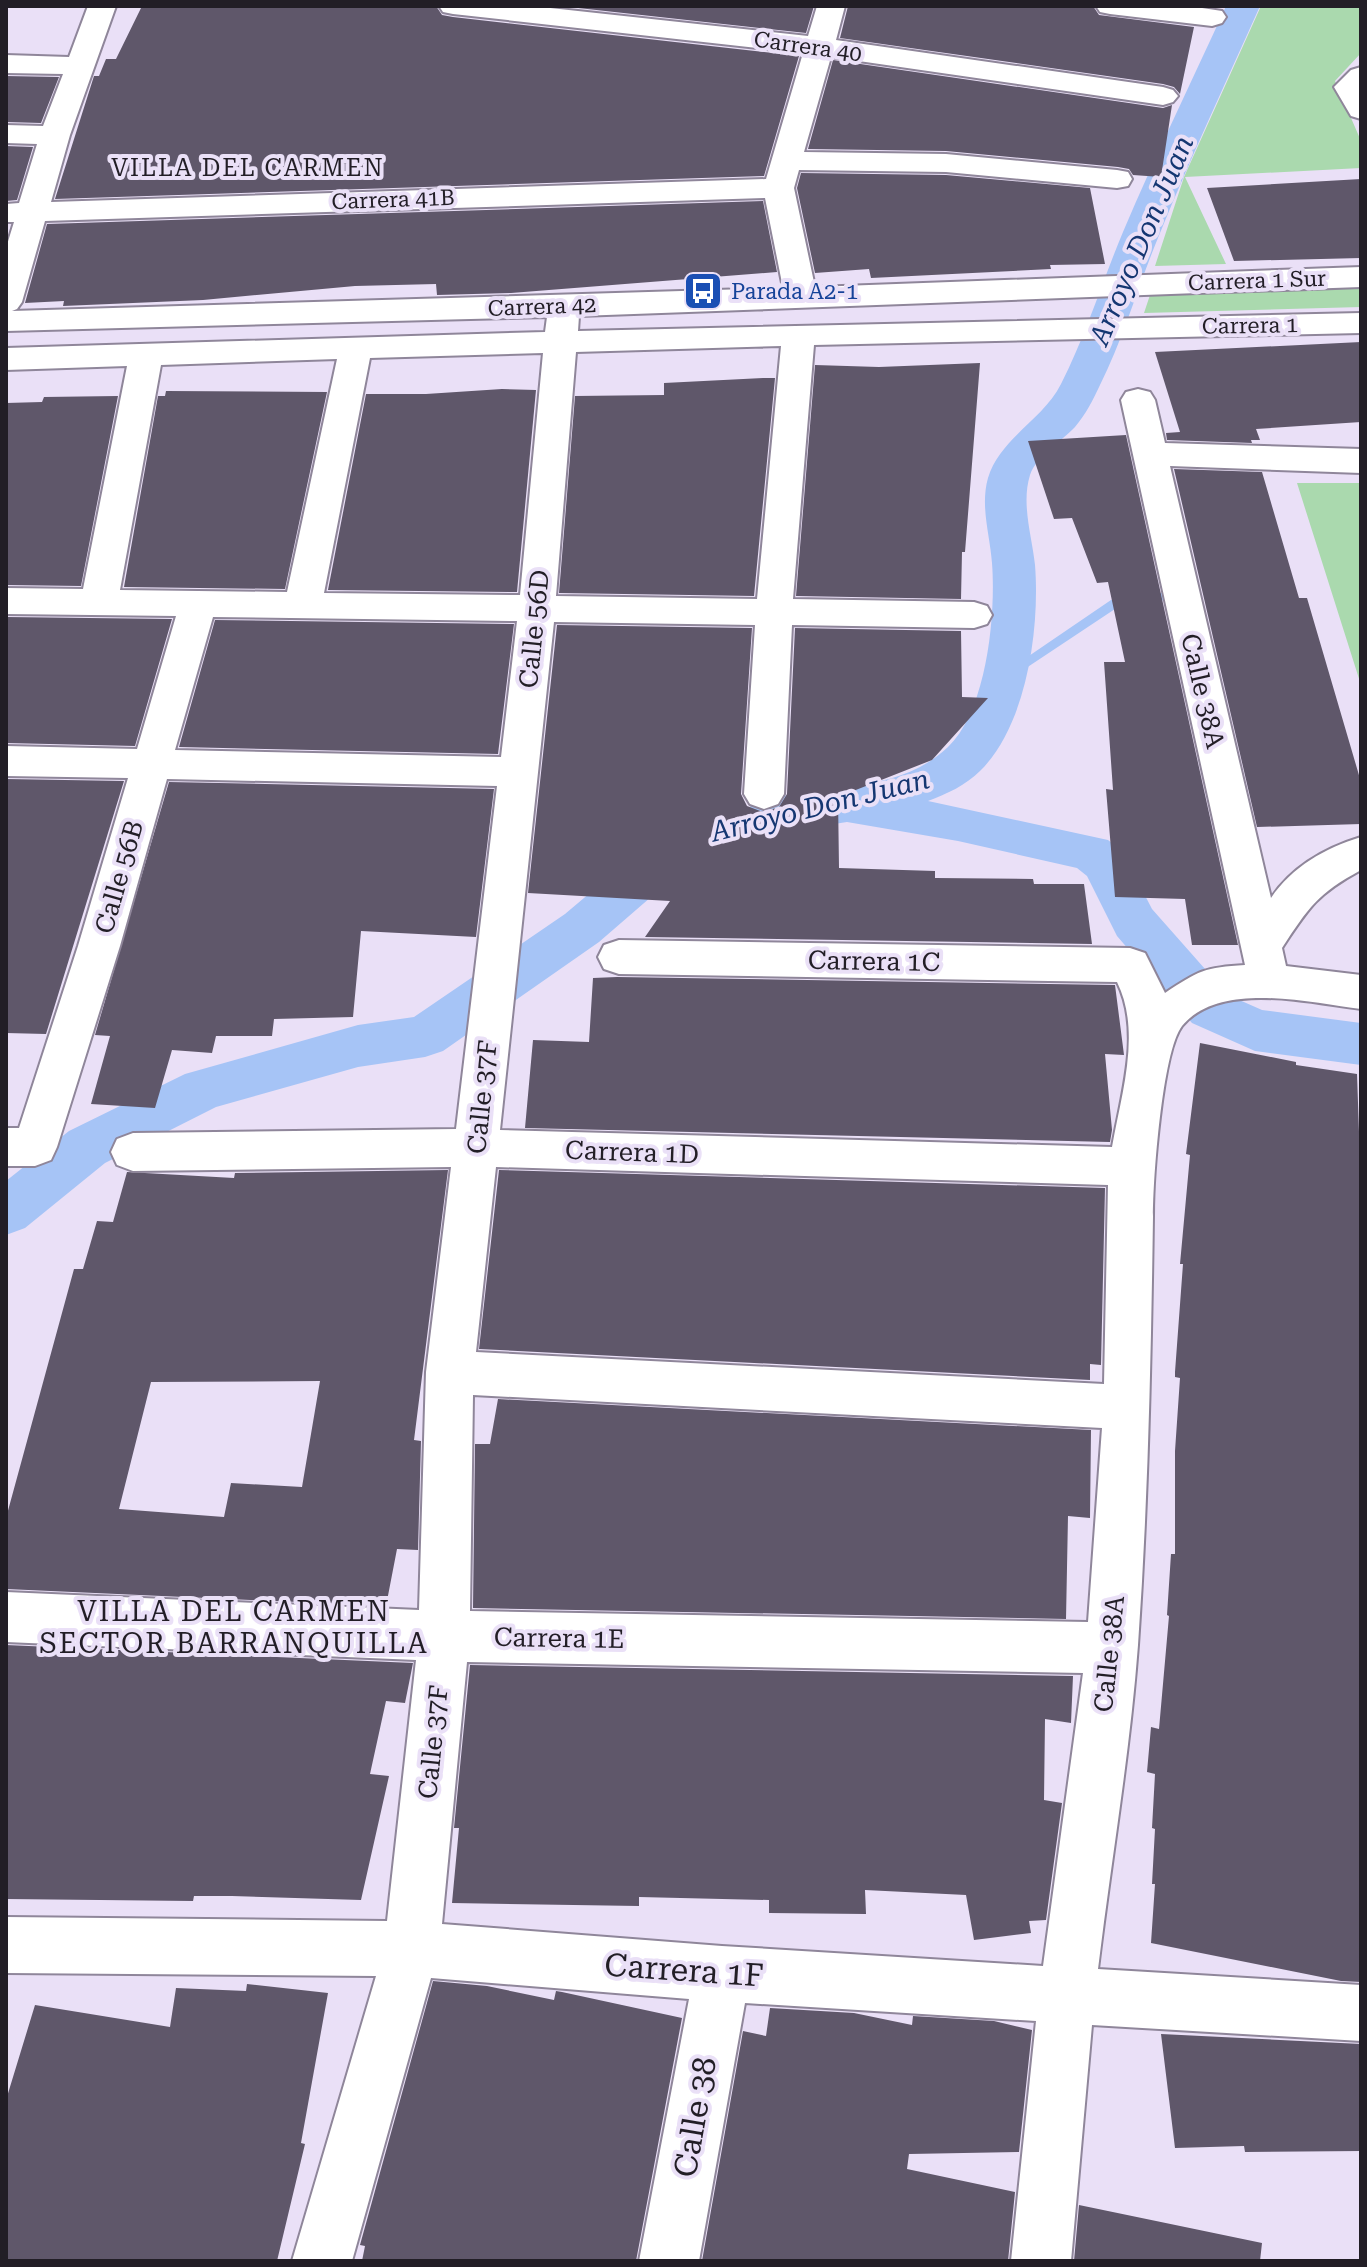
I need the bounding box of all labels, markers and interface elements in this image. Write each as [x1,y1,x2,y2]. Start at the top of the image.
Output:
street label: Carrera 40 [752,27,863,66]
water label: Arroyo Don Juan [1082,131,1200,352]
district label: VILLA DEL CARMEN [111,154,385,182]
street label: Carrera 41B [331,185,455,214]
street label: Carrera 1 Sur [1187,266,1327,295]
bus stop icon: Parada A2-1 [682,270,724,312]
place label: Parada A2-1 [731,279,858,304]
street label: Carrera 42 [487,292,597,321]
street label: Carrera 1 [1202,312,1298,339]
street label: Calle 56D [513,568,555,690]
street label: Calle 38A [1175,631,1231,751]
water label: Arroyo Don Juan [705,762,933,849]
street label: Calle 56B [89,817,149,937]
street label: Carrera 1C [808,945,940,977]
street label: Calle 37F [461,1039,503,1155]
street label: Carrera 1D [565,1135,699,1169]
street label: Calle 38A [1088,1594,1130,1714]
district label: VILLA DEL CARMEN SECTOR BARRANQUILLA [39,1595,429,1660]
street label: Carrera 1E [494,1622,624,1654]
street label: Calle 37F [412,1684,454,1800]
street label: Carrera 1F [603,1945,765,1995]
street label: Calle 38 [666,2054,724,2180]

